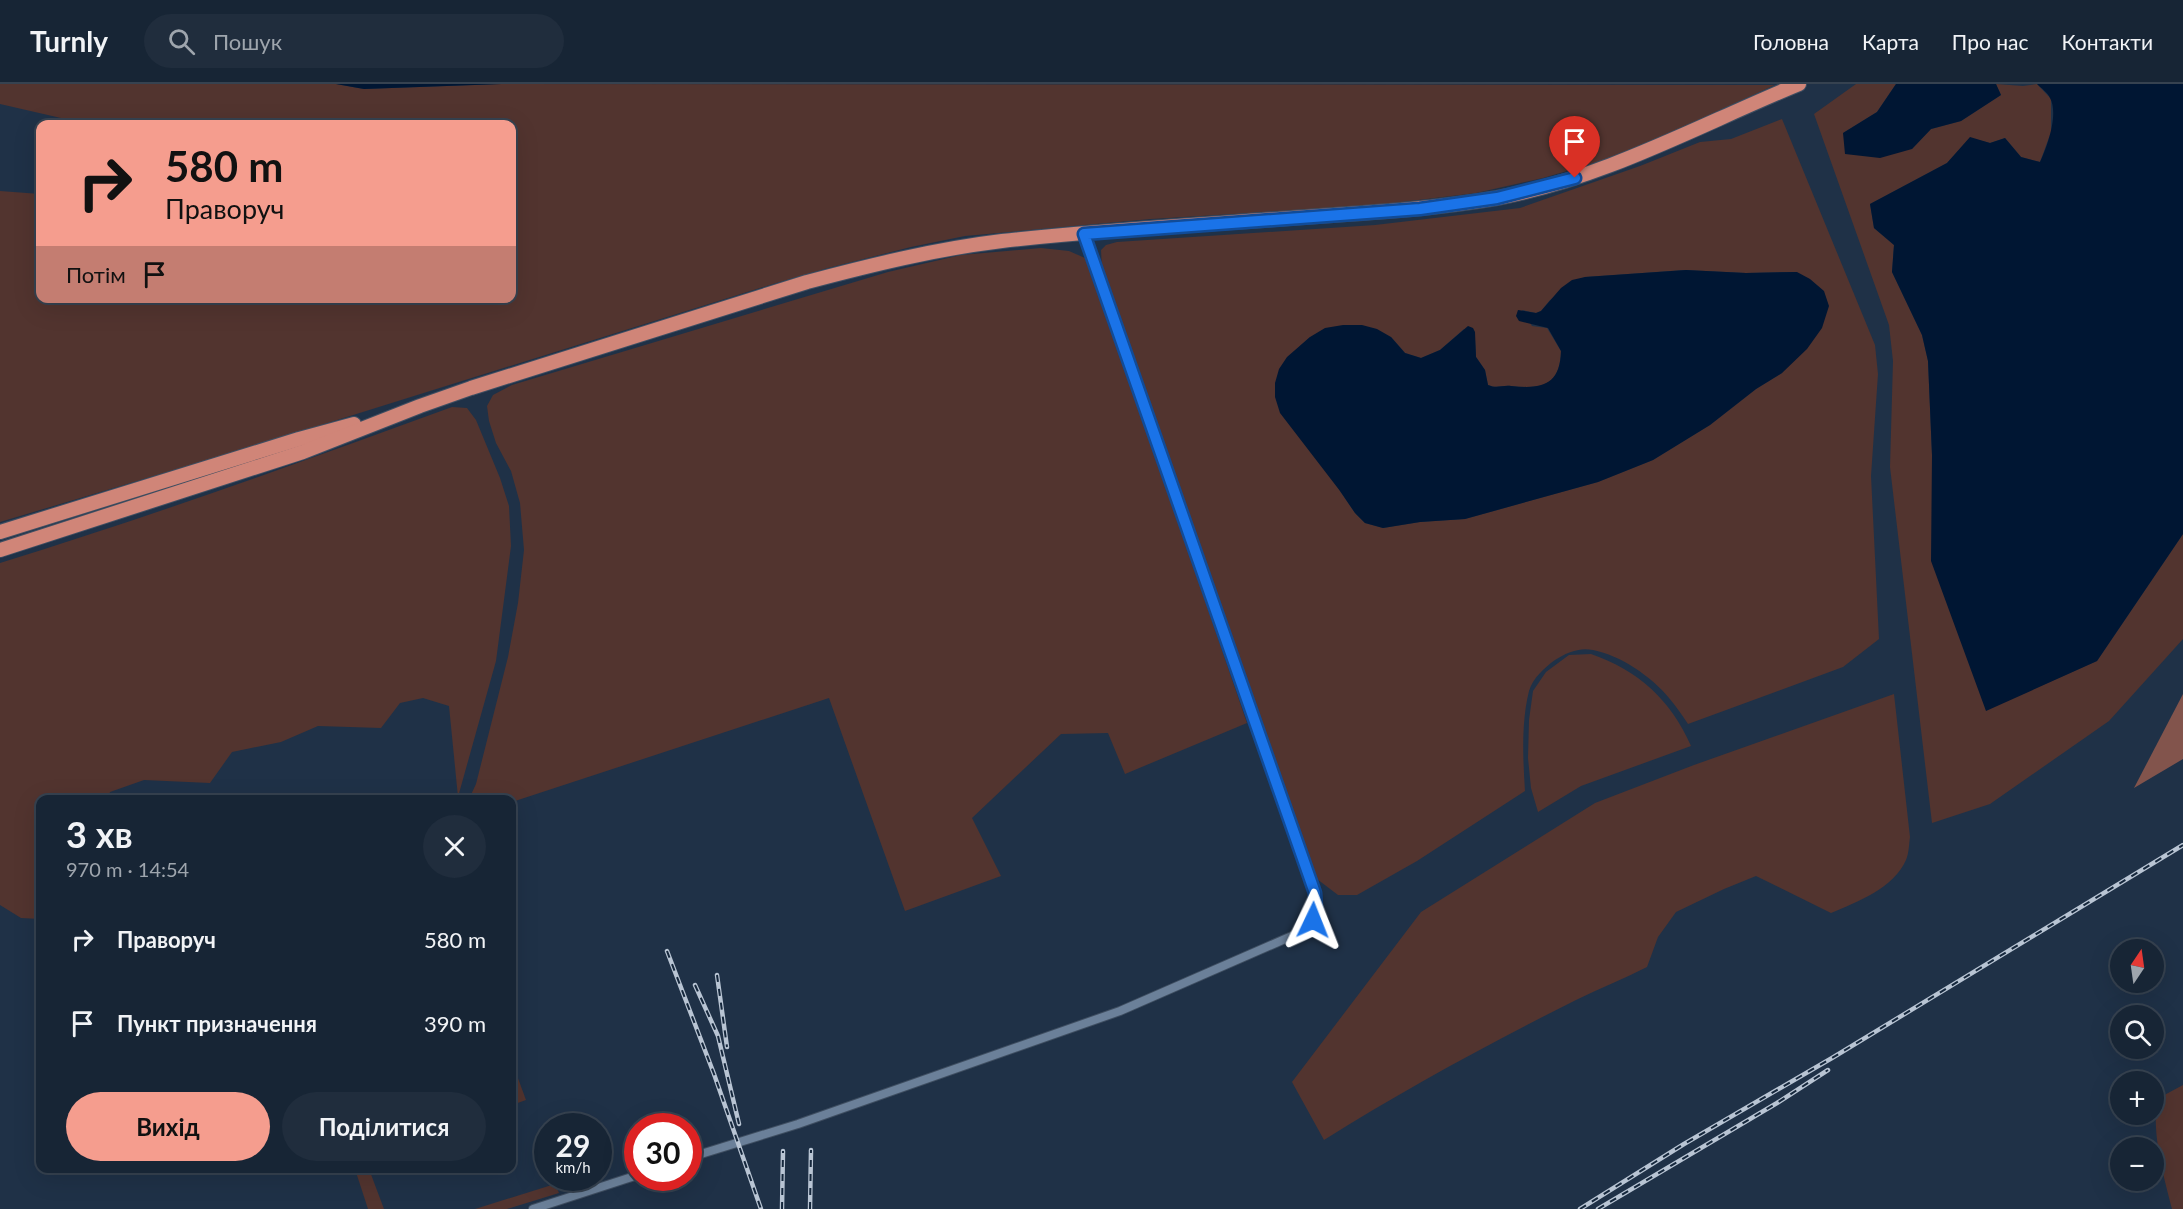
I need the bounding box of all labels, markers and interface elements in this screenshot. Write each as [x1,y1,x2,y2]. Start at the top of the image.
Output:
search box [144,14,564,68]
text: Turnly [30,24,108,58]
icon: search [165,25,198,58]
text: Пошук [213,28,282,55]
text: Головна [1753,29,1829,54]
text: Карта [1862,29,1919,54]
text: Про нас [1952,29,2028,54]
text: Контакти [2061,29,2153,54]
pin [1549,116,1600,178]
icon: arrive [1558,125,1591,158]
text: 580 m [165,141,283,191]
icon: right [66,144,144,222]
text: Праворуч [165,192,285,225]
icon: arrive [138,258,171,291]
text: Потім [66,261,126,288]
text: 3 хв [66,812,133,856]
button: close [423,815,486,878]
text: 970 m · 14:54 [66,857,189,881]
position arrow [1281,888,1345,952]
icon: right [66,923,99,956]
text: Праворуч [117,926,216,953]
text: 580 m [424,926,486,953]
north arrow [2110,939,2164,993]
map controls [2110,939,2164,1191]
button: search [2110,1005,2164,1059]
icon: arrive [66,1007,99,1040]
text: Пункт призначення [117,1010,317,1037]
text: 390 m [424,1010,486,1037]
button: + [2110,1071,2164,1125]
button: Вихід [66,1092,270,1161]
button: Поділитися [282,1092,486,1161]
speed limit sign: 30 [624,1113,702,1191]
text: 29 [556,1127,590,1163]
button: − [2110,1137,2164,1191]
text: km/h [555,1158,591,1176]

